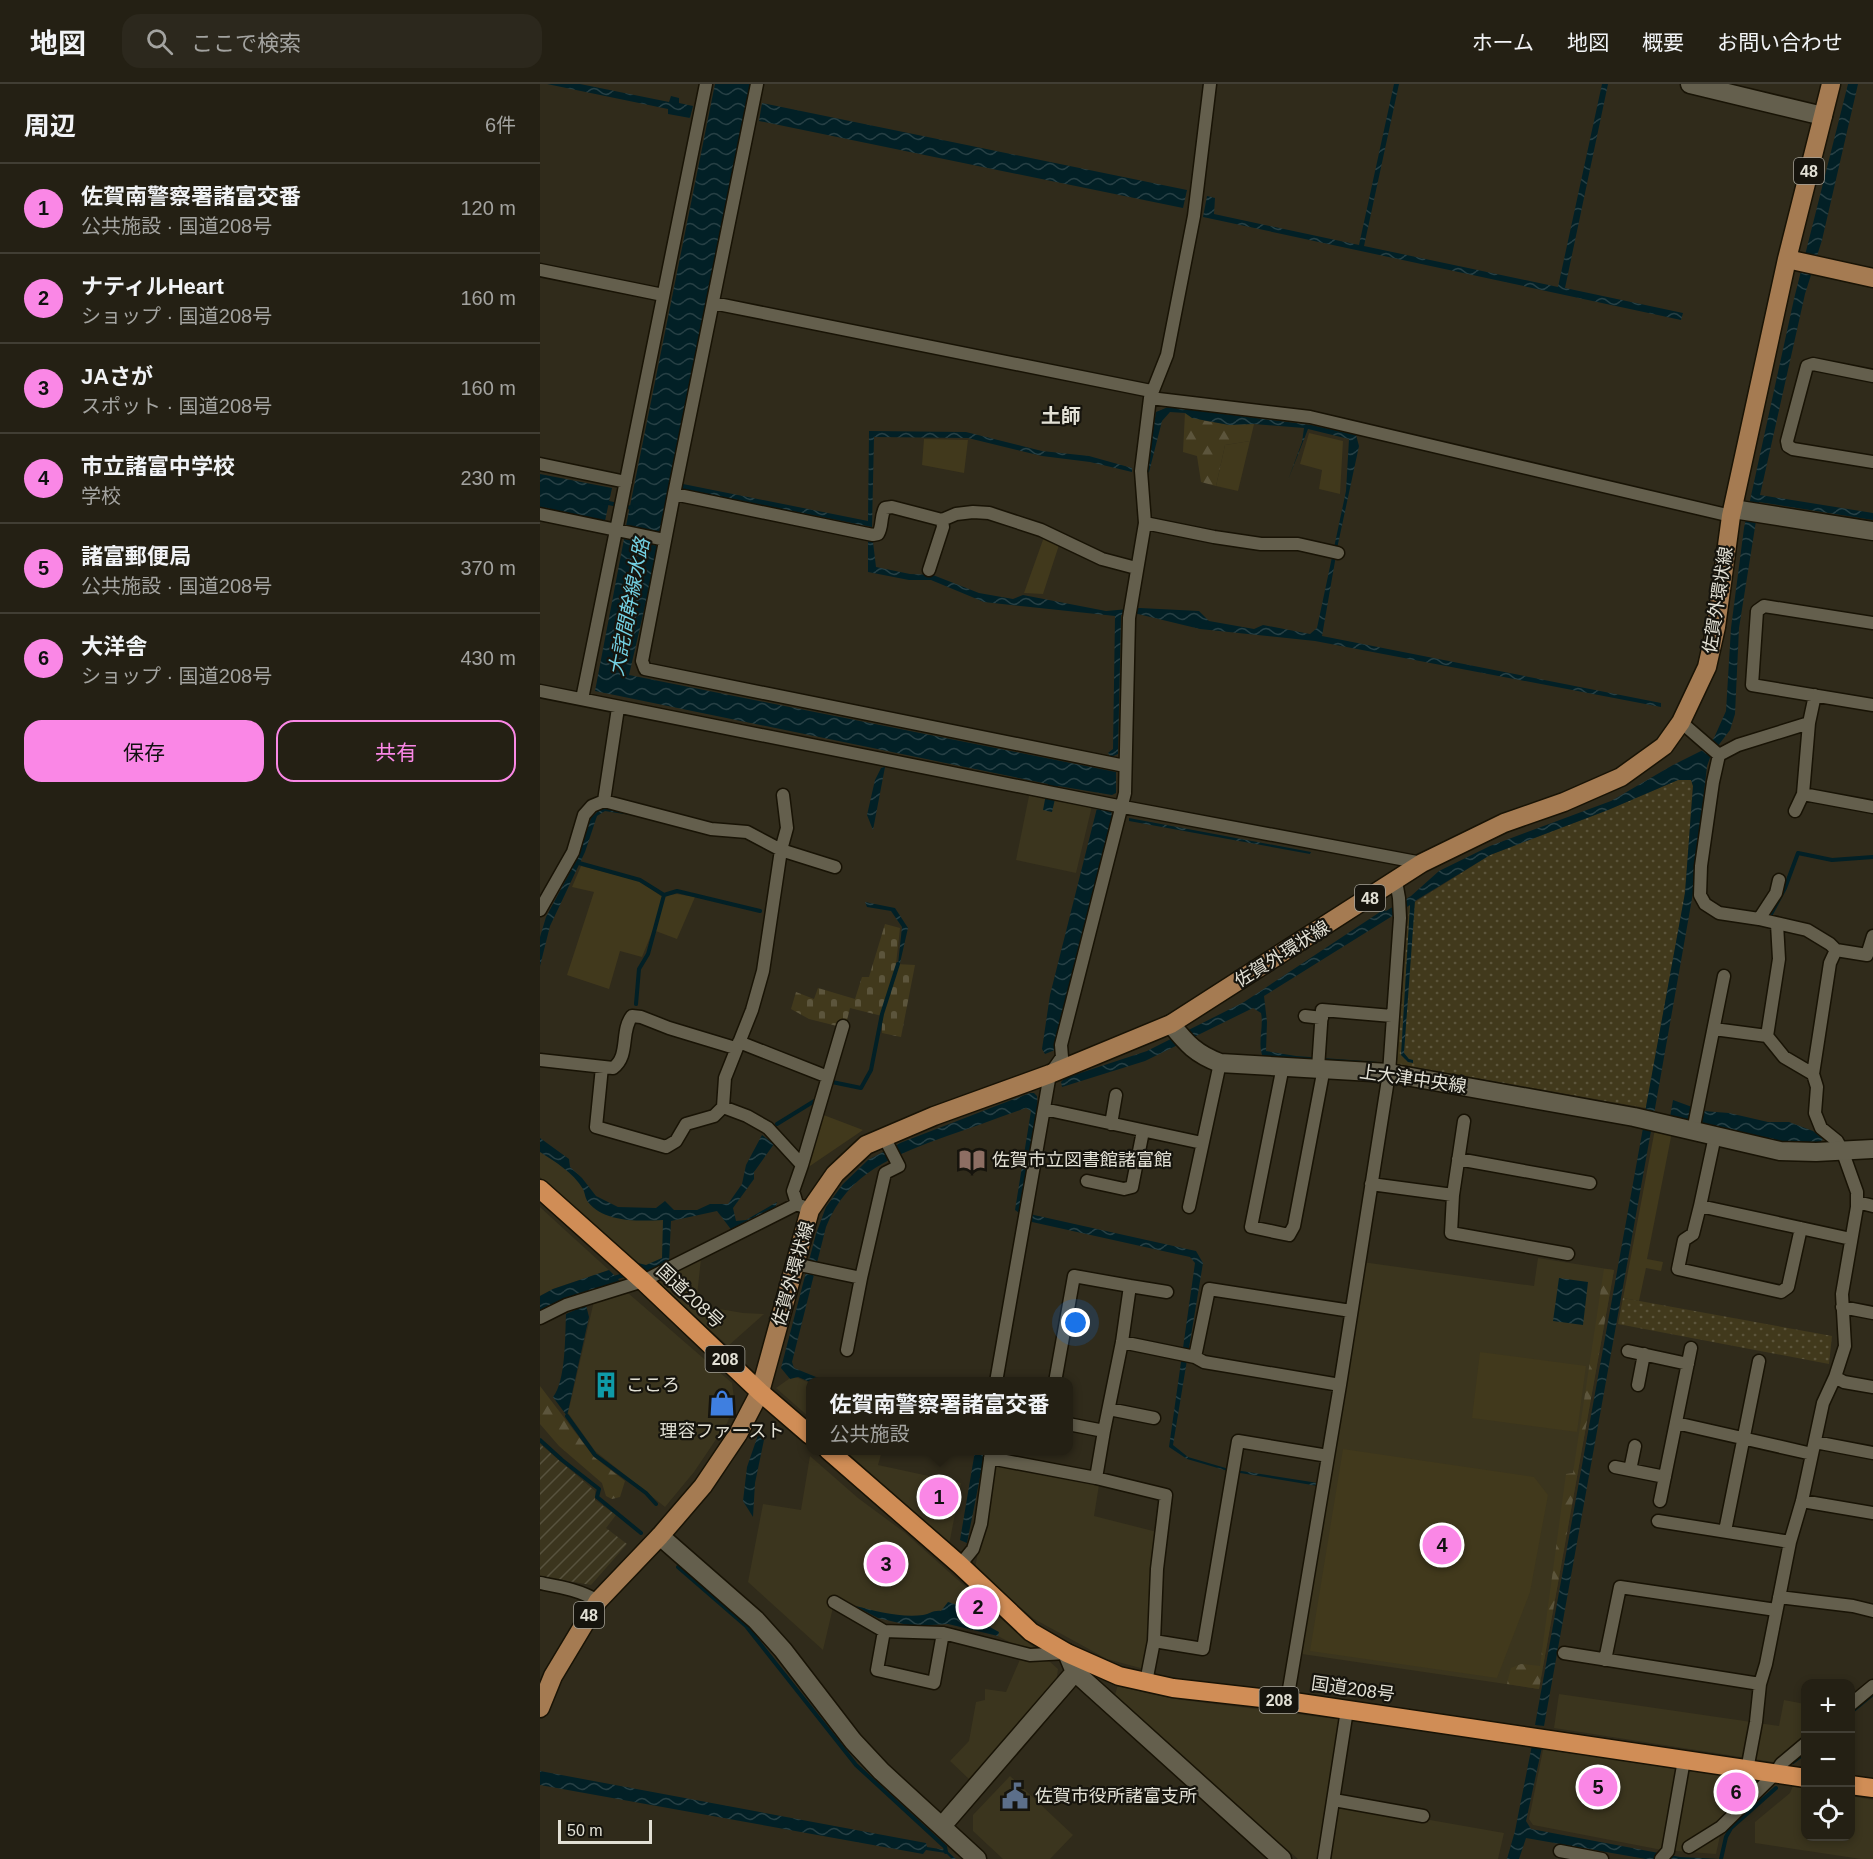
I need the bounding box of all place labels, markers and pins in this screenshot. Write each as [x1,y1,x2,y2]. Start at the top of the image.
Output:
library icon: 佐賀市立図書館諸富館 [957,1145,987,1175]
place label: 佐賀市立図書館諸富館 [992,1150,1172,1170]
building icon: こころ [591,1370,621,1400]
place label: こころ [626,1375,680,1395]
shop icon: 理容ファースト [707,1388,737,1418]
place label: 理容ファースト [659,1421,785,1441]
pin: 1 [920,1474,958,1520]
pin: 4 [1422,1522,1462,1568]
pin: 3 [866,1542,906,1586]
pin: 2 [958,1584,998,1630]
pin: 5 [1578,1764,1618,1810]
pin: 6 [1716,1770,1756,1814]
public building icon: 佐賀市役所諸富支所 [1000,1781,1030,1811]
place label: 佐賀市役所諸富支所 [1035,1786,1197,1806]

